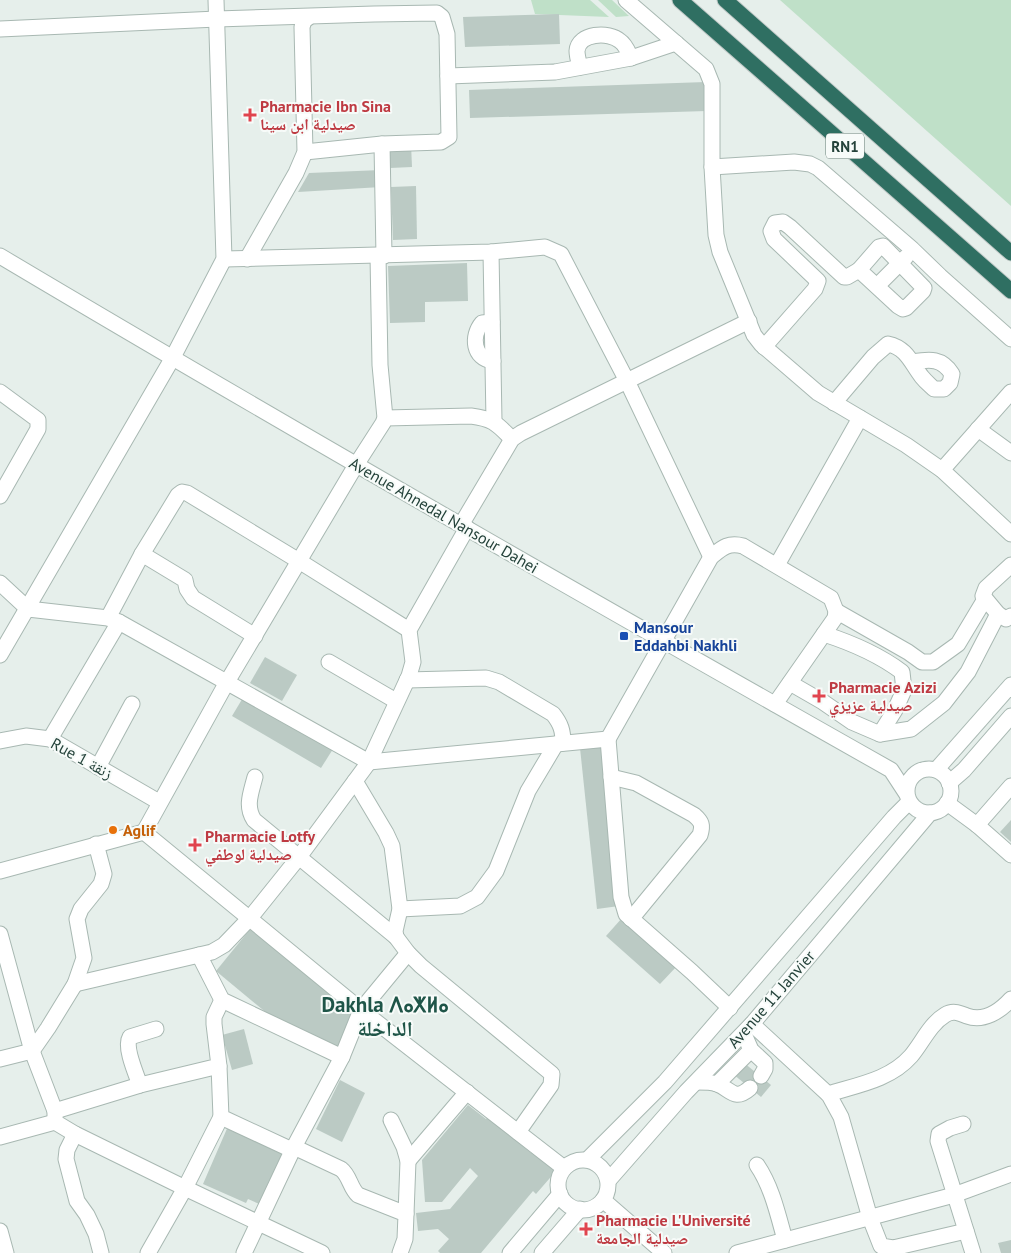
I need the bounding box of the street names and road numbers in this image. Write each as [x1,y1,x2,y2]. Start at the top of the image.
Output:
road number: RN1 [826,134,864,158]
street label: Avenue Ahnedal Nansour Dahei [346,453,542,577]
street label: Rue 1 زنقة [48,733,116,783]
street label: Avenue 11 Janvier [723,946,819,1052]

